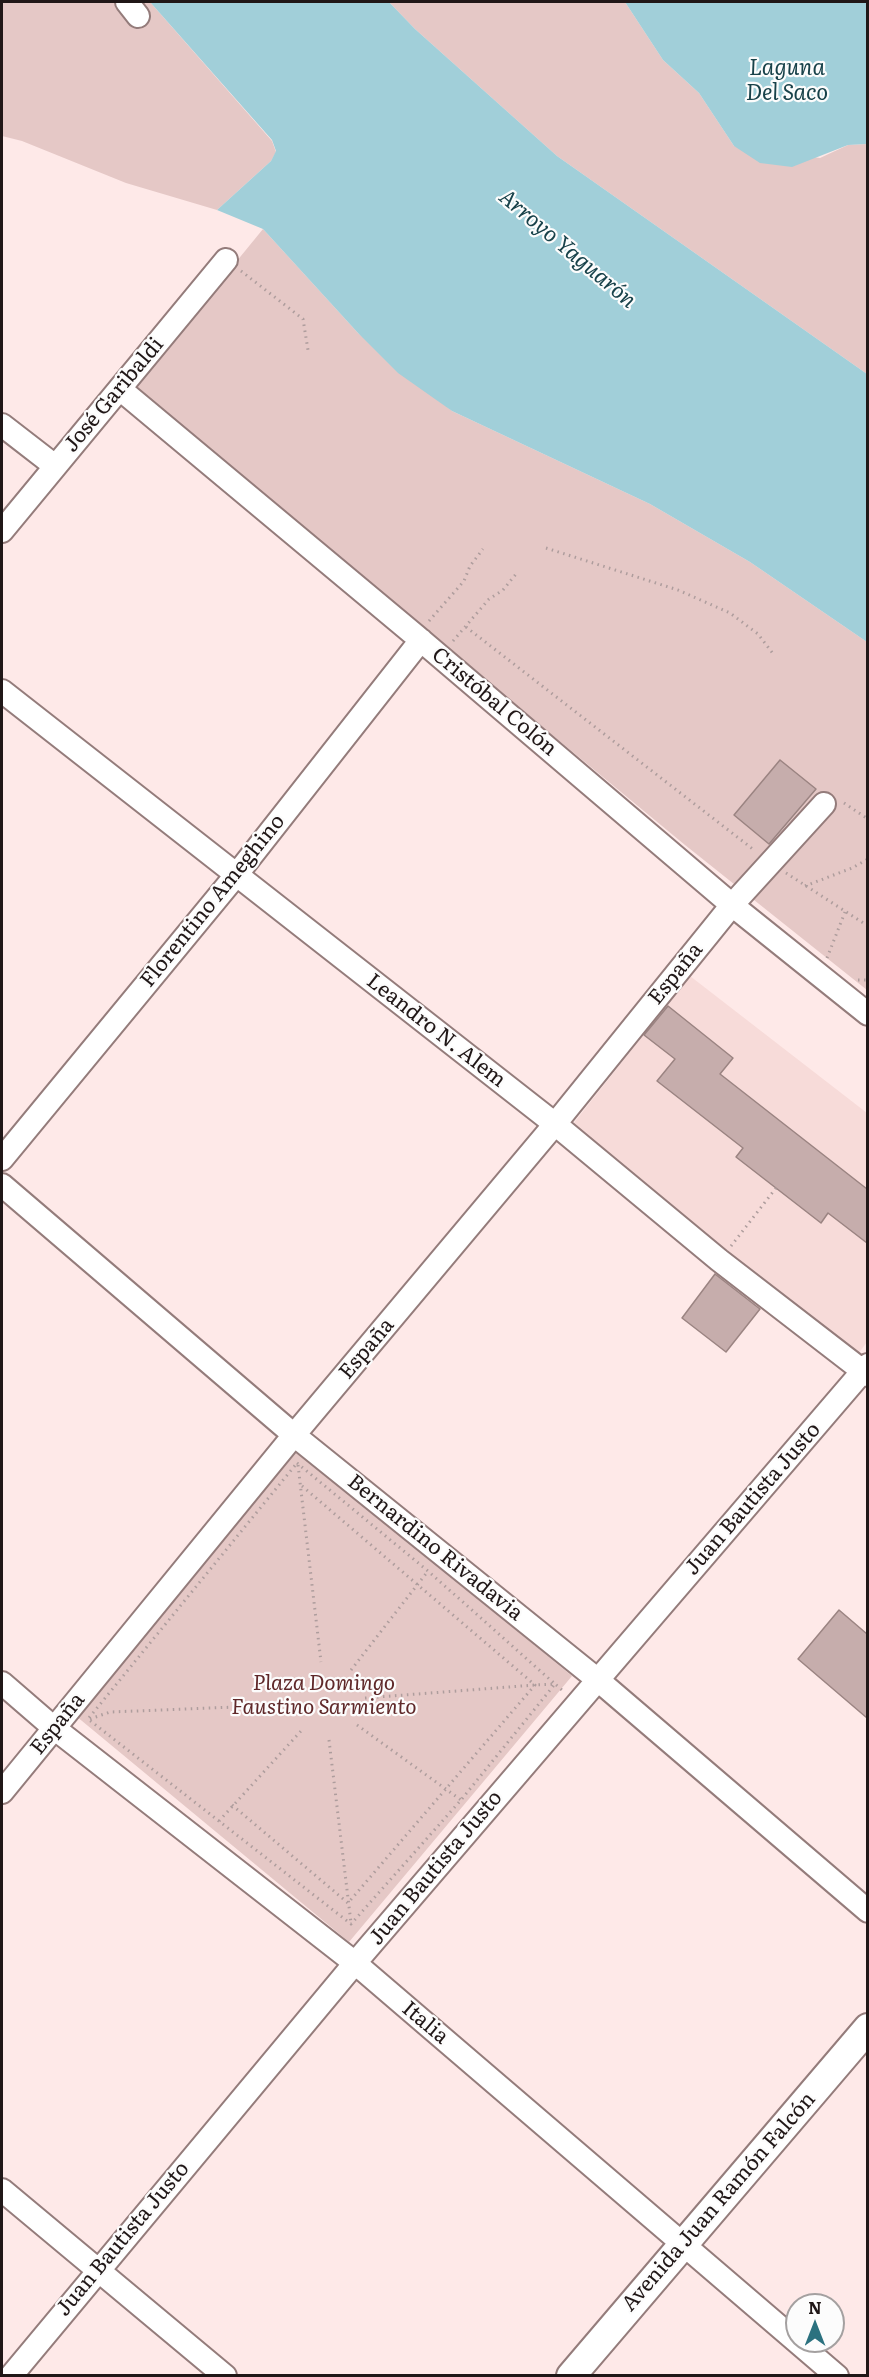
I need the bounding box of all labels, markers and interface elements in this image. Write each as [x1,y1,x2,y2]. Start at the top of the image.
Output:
water label: Laguna Del Saco [746,56,828,107]
water label: Arroyo Yaguarón [493,184,641,314]
street label: José Garibaldi [59,333,169,457]
street label: Cristóbal Colón [426,642,562,762]
street label: Florentino Ameghino [135,809,291,993]
street label: España [644,938,708,1010]
street label: Leandro N. Alem [361,969,511,1093]
street label: España [334,1313,400,1385]
street label: Juan Bautista Justo [680,1418,826,1580]
street label: Bernardino Rivadavia [342,1470,528,1626]
park label: Plaza Domingo Faustino Sarmiento [231,1671,417,1721]
street label: España [26,1688,90,1760]
street label: Juan Bautista Justo [364,1786,508,1950]
street label: Italia [397,1996,453,2050]
street label: Avenida Juan Ramón Falcón [617,2087,821,2317]
street label: Juan Bautista Justo [51,2157,195,2321]
north arrow [785,2293,845,2353]
text: N [808,2295,822,2319]

